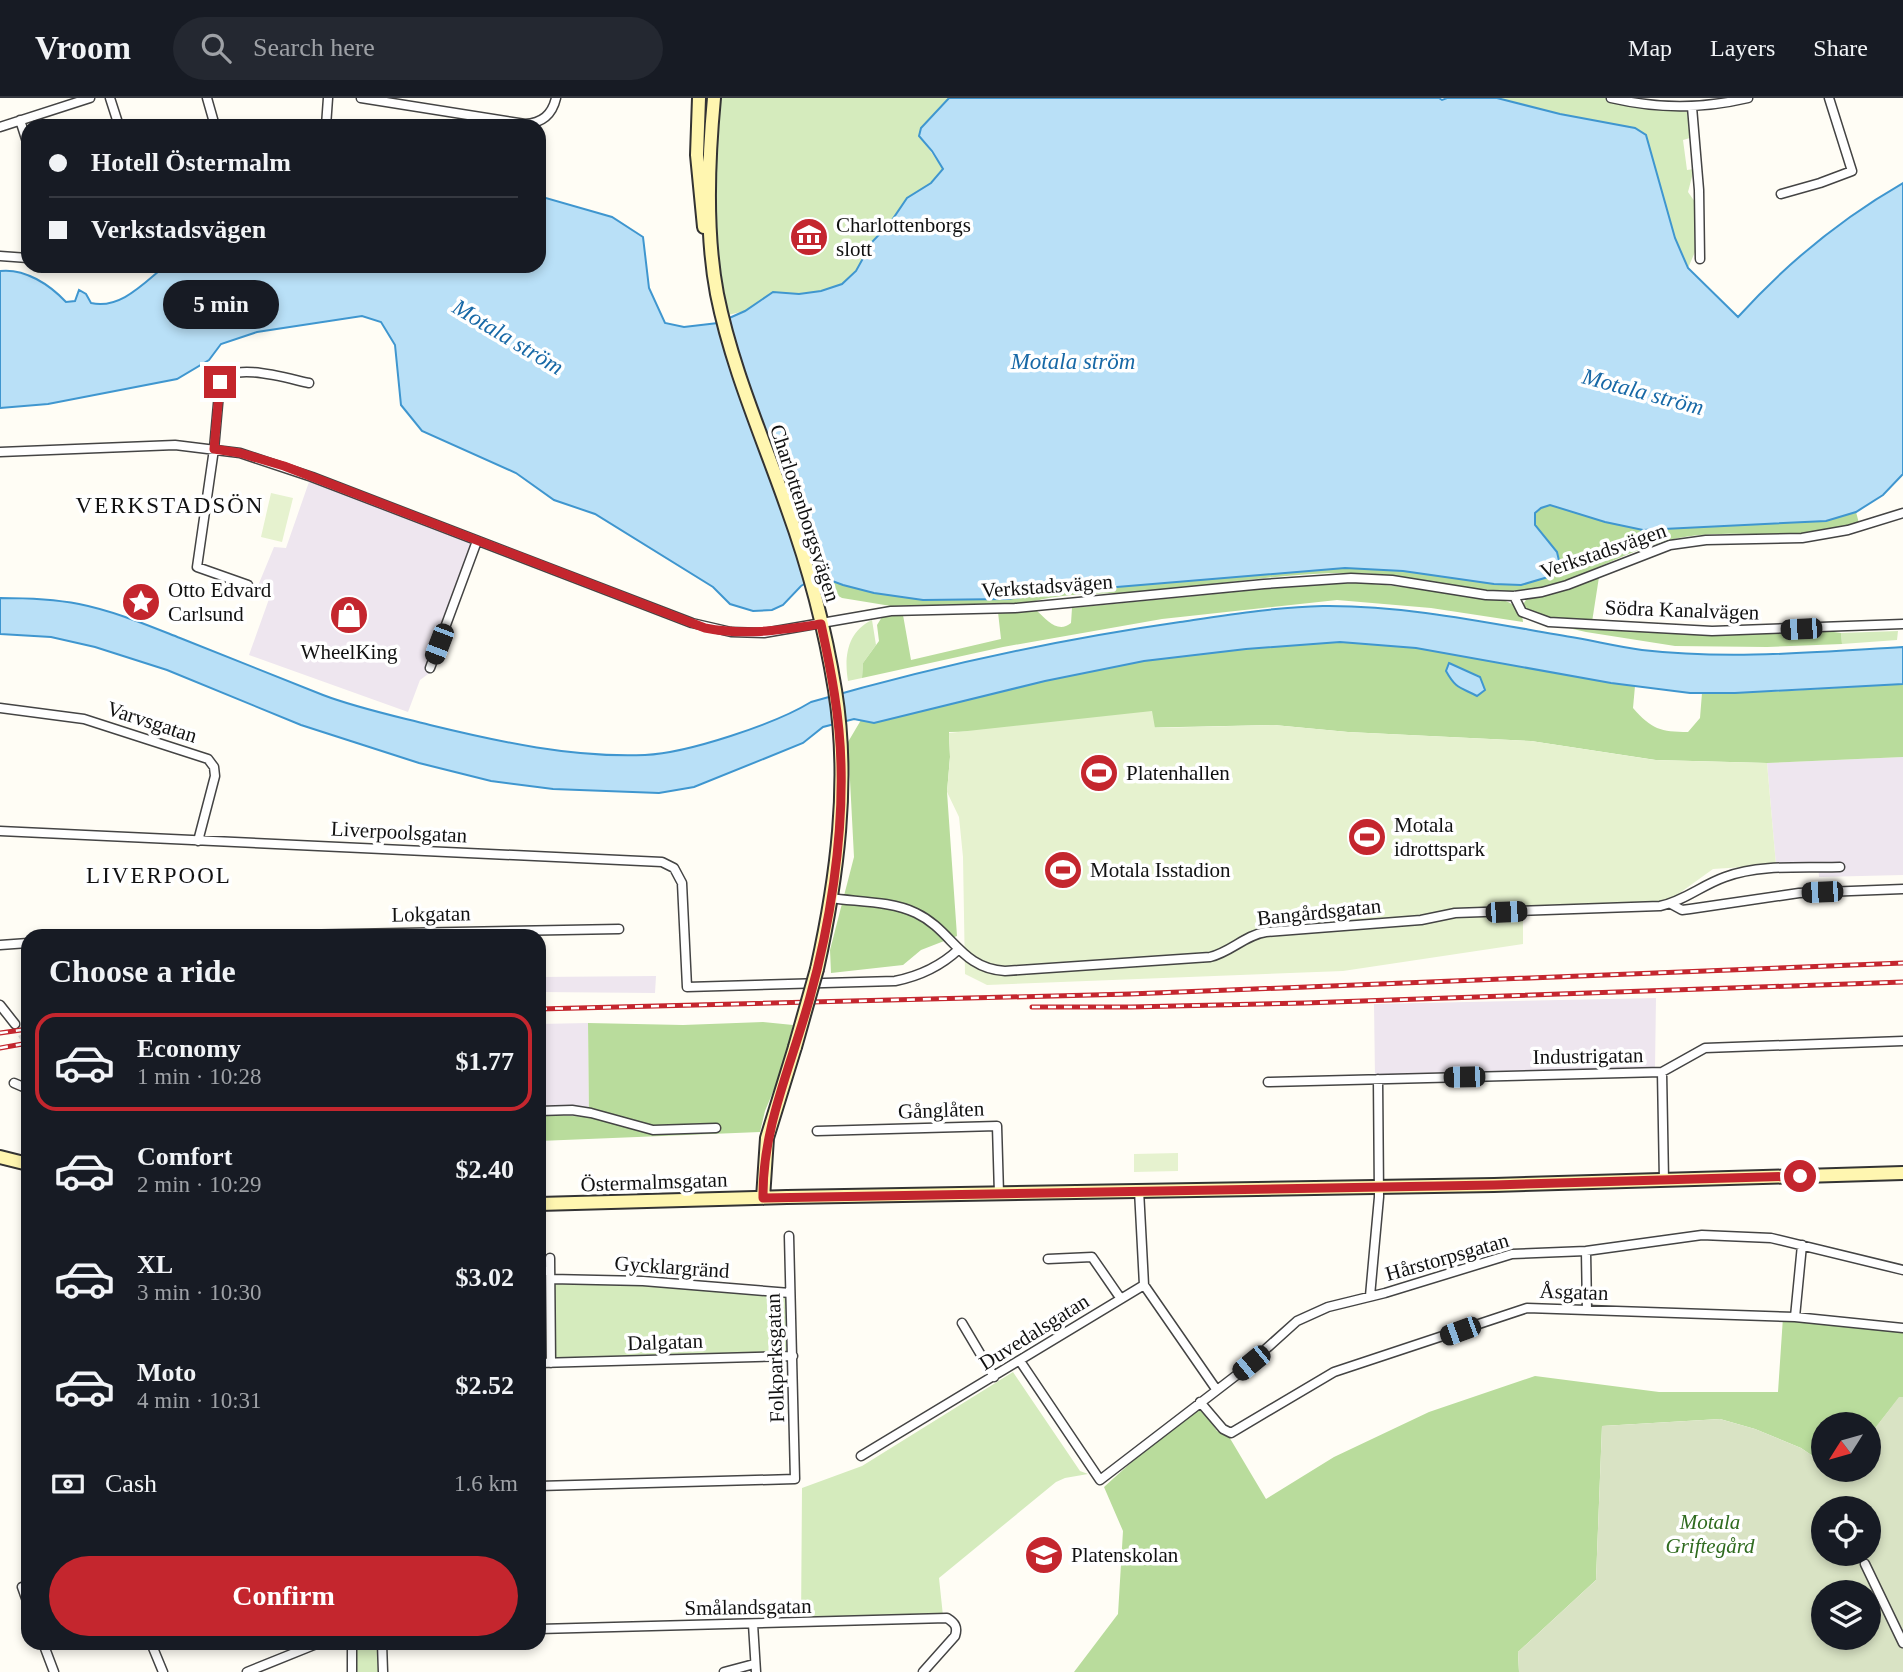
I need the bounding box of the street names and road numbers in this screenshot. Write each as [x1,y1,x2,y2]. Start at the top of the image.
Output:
street label: Charlottenborgsvägen [765,421,845,605]
street label: Verkstadsvägen [1537,518,1670,584]
street label: Verkstadsvägen [980,569,1114,603]
street label: Södra Kanalvägen [1604,595,1760,625]
street label: Varvsgatan [104,696,201,748]
street label: Liverpoolsgatan [330,816,468,848]
street label: Bangårdsgatan [1256,893,1383,930]
street label: Lokgatan [391,901,471,927]
street label: Industrigatan [1532,1043,1644,1069]
street label: Gånglåten [897,1096,985,1123]
street label: Östermalmsgatan [580,1167,728,1197]
street label: Hårstorpsgatan [1383,1228,1512,1286]
street label: Gycklargränd [614,1251,731,1283]
street label: Åsgatan [1539,1279,1609,1305]
street label: Duvedalsgatan [975,1288,1094,1375]
street label: Folkparksgatan [761,1292,789,1423]
street label: Dalgatan [627,1329,704,1355]
street label: Smålandsgatan [684,1594,812,1620]

